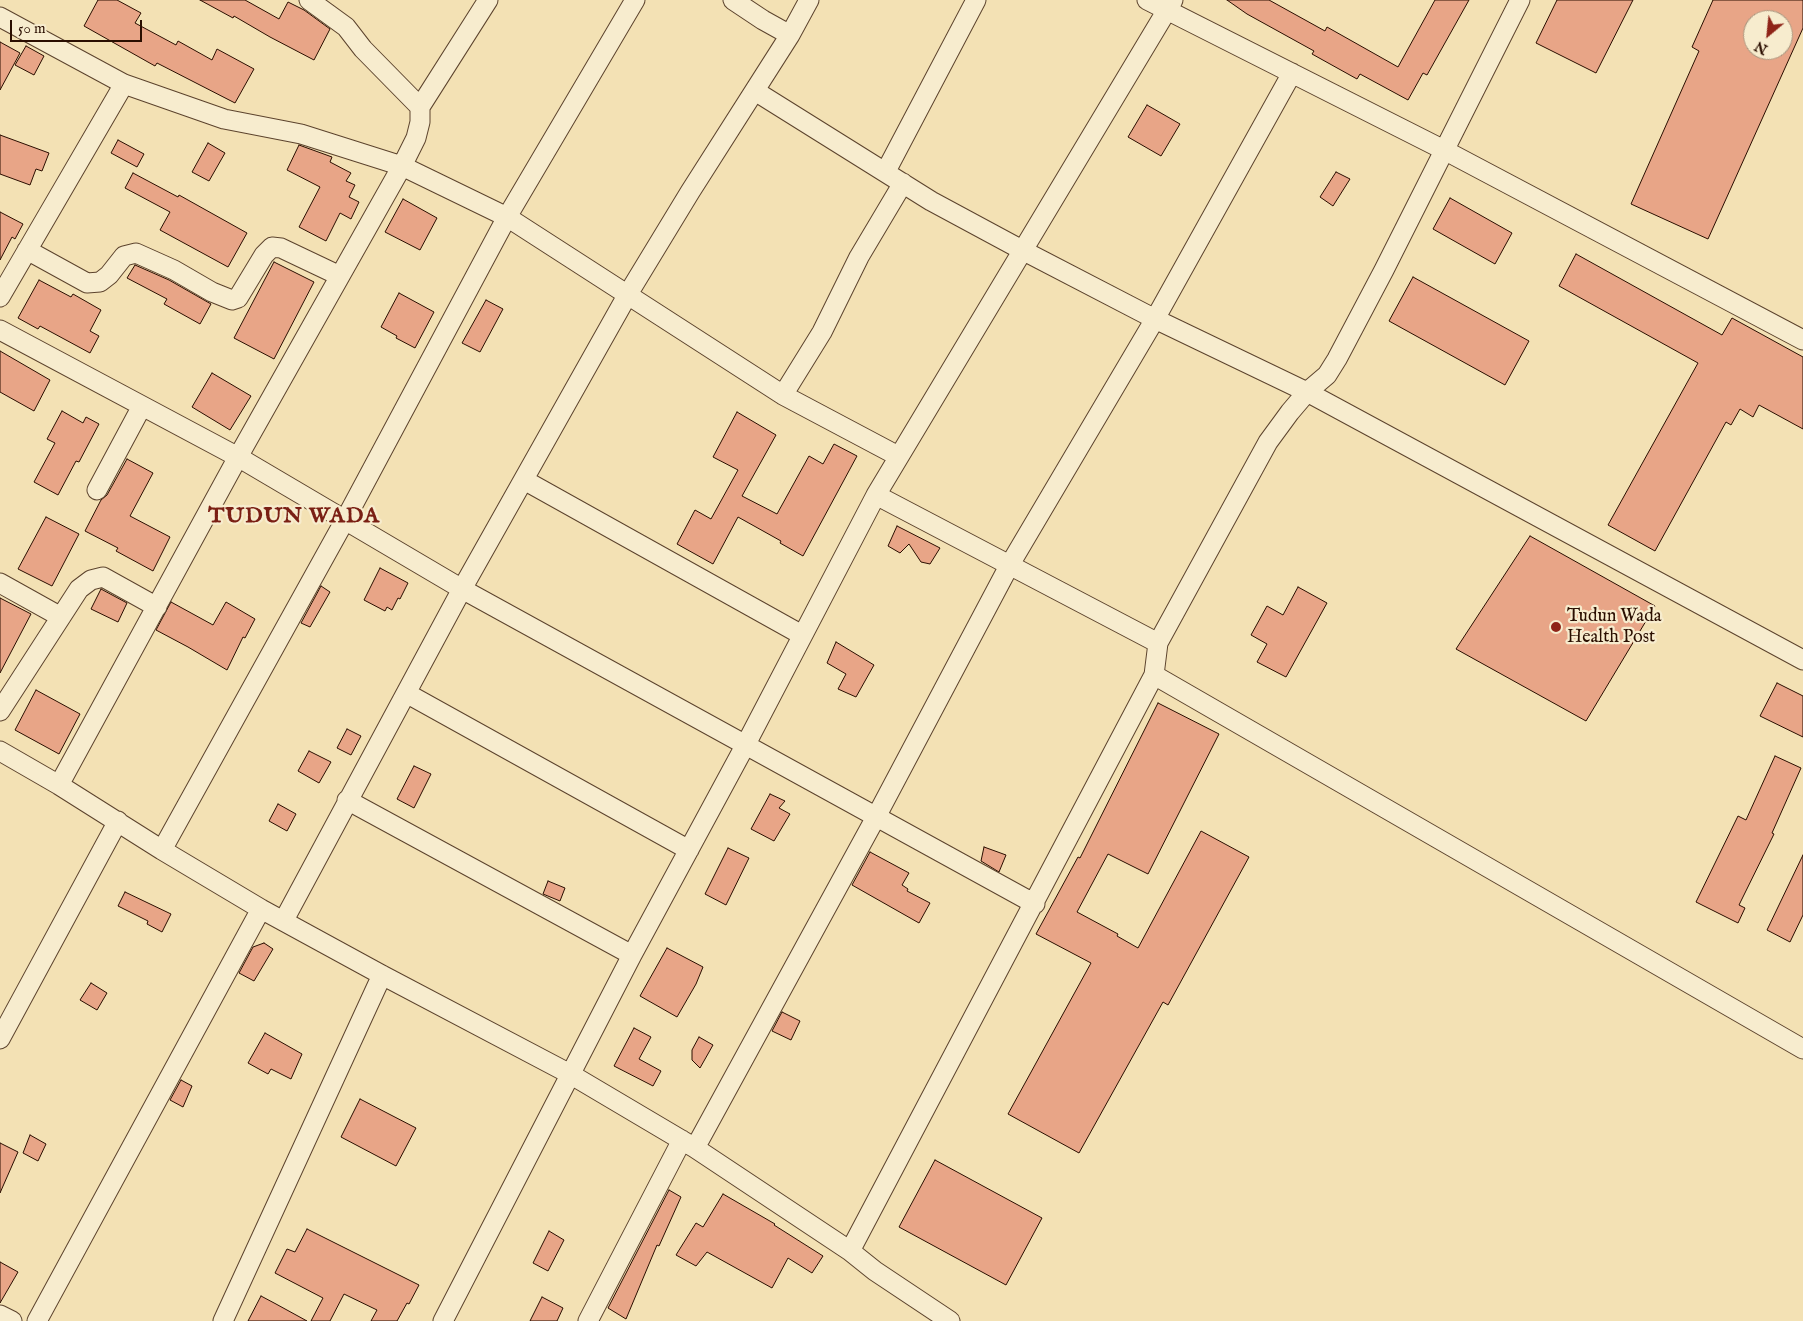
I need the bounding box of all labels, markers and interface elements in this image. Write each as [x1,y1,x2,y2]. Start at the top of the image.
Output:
scale bar [12,10,145,42]
north arrow [1743,10,1793,60]
text: 50 m [18,19,46,38]
text: N [1752,37,1771,58]
district label: TUDUN WADA [207,504,381,530]
place label: Tudun Wada Health Post [1567,606,1662,649]
marker: Tudun Wada Health Post [1549,620,1563,634]

